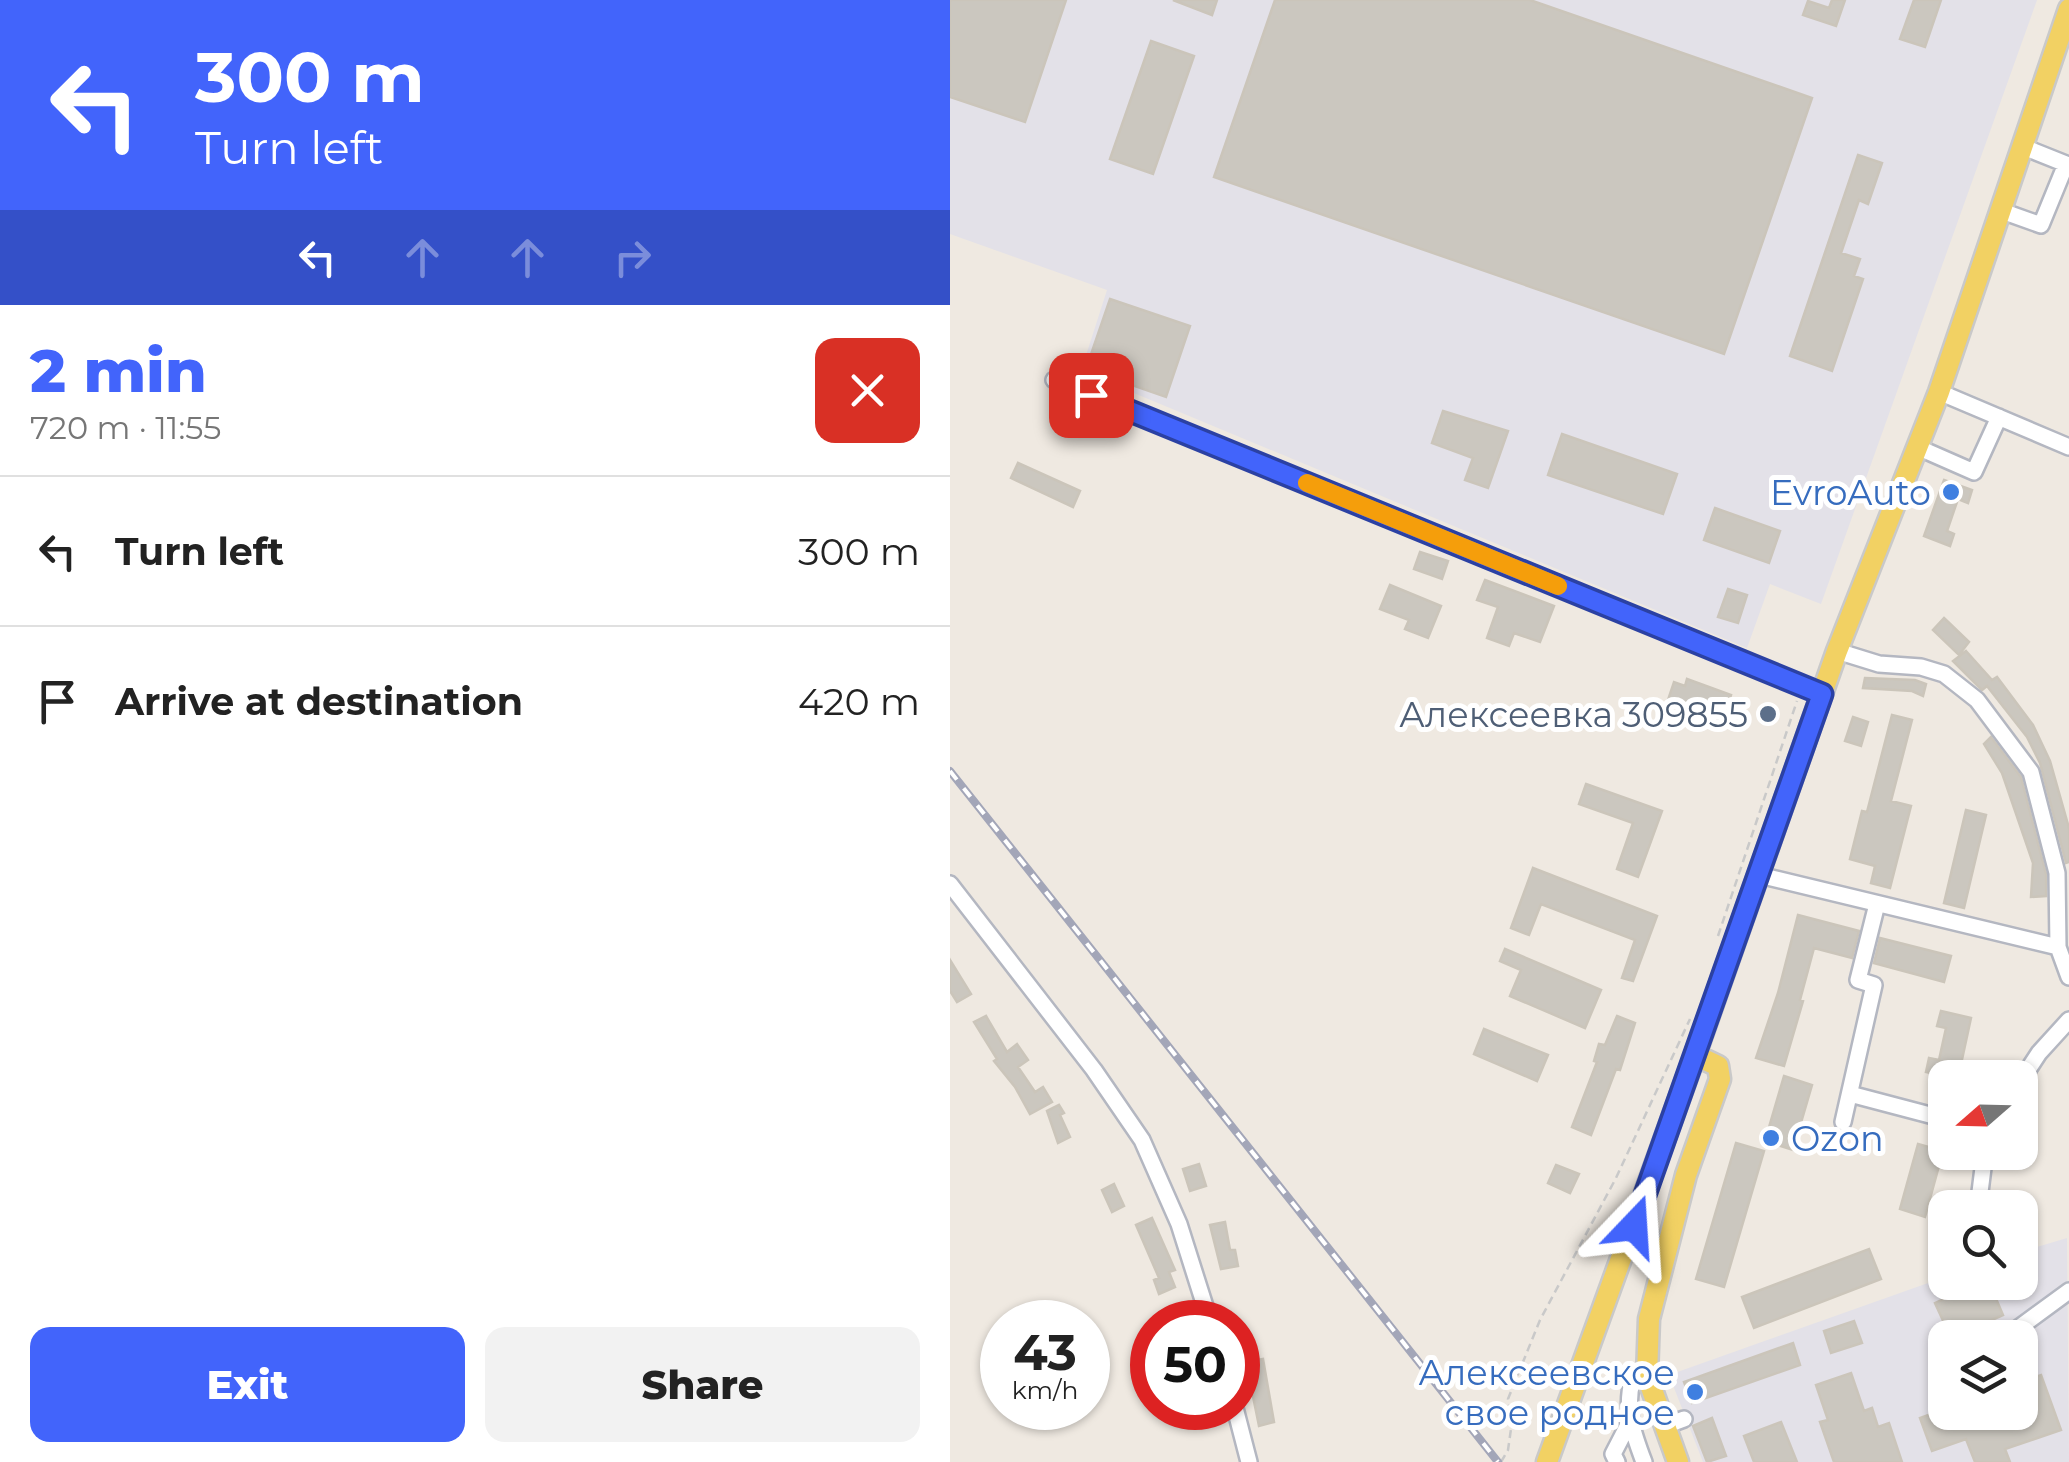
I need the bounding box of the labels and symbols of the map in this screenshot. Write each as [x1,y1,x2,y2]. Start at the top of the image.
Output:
pin [1049,353,1134,438]
place label: EvroAuto [1770,471,1931,514]
marker: EvroAuto [1940,481,1962,503]
place label: Алексеевка 309855 [1399,693,1748,736]
marker: Алексеевка 309855 [1757,703,1779,725]
north arrow [1928,1060,2038,1170]
place label: Ozon [1791,1117,1884,1160]
marker: Ozon [1760,1127,1782,1149]
position arrow [1582,1174,1686,1278]
speed limit sign: 50 [1130,1300,1260,1430]
place label: Алексеевское свое родное [1418,1351,1675,1434]
marker: Алексеевское свое родное [1684,1381,1706,1403]

